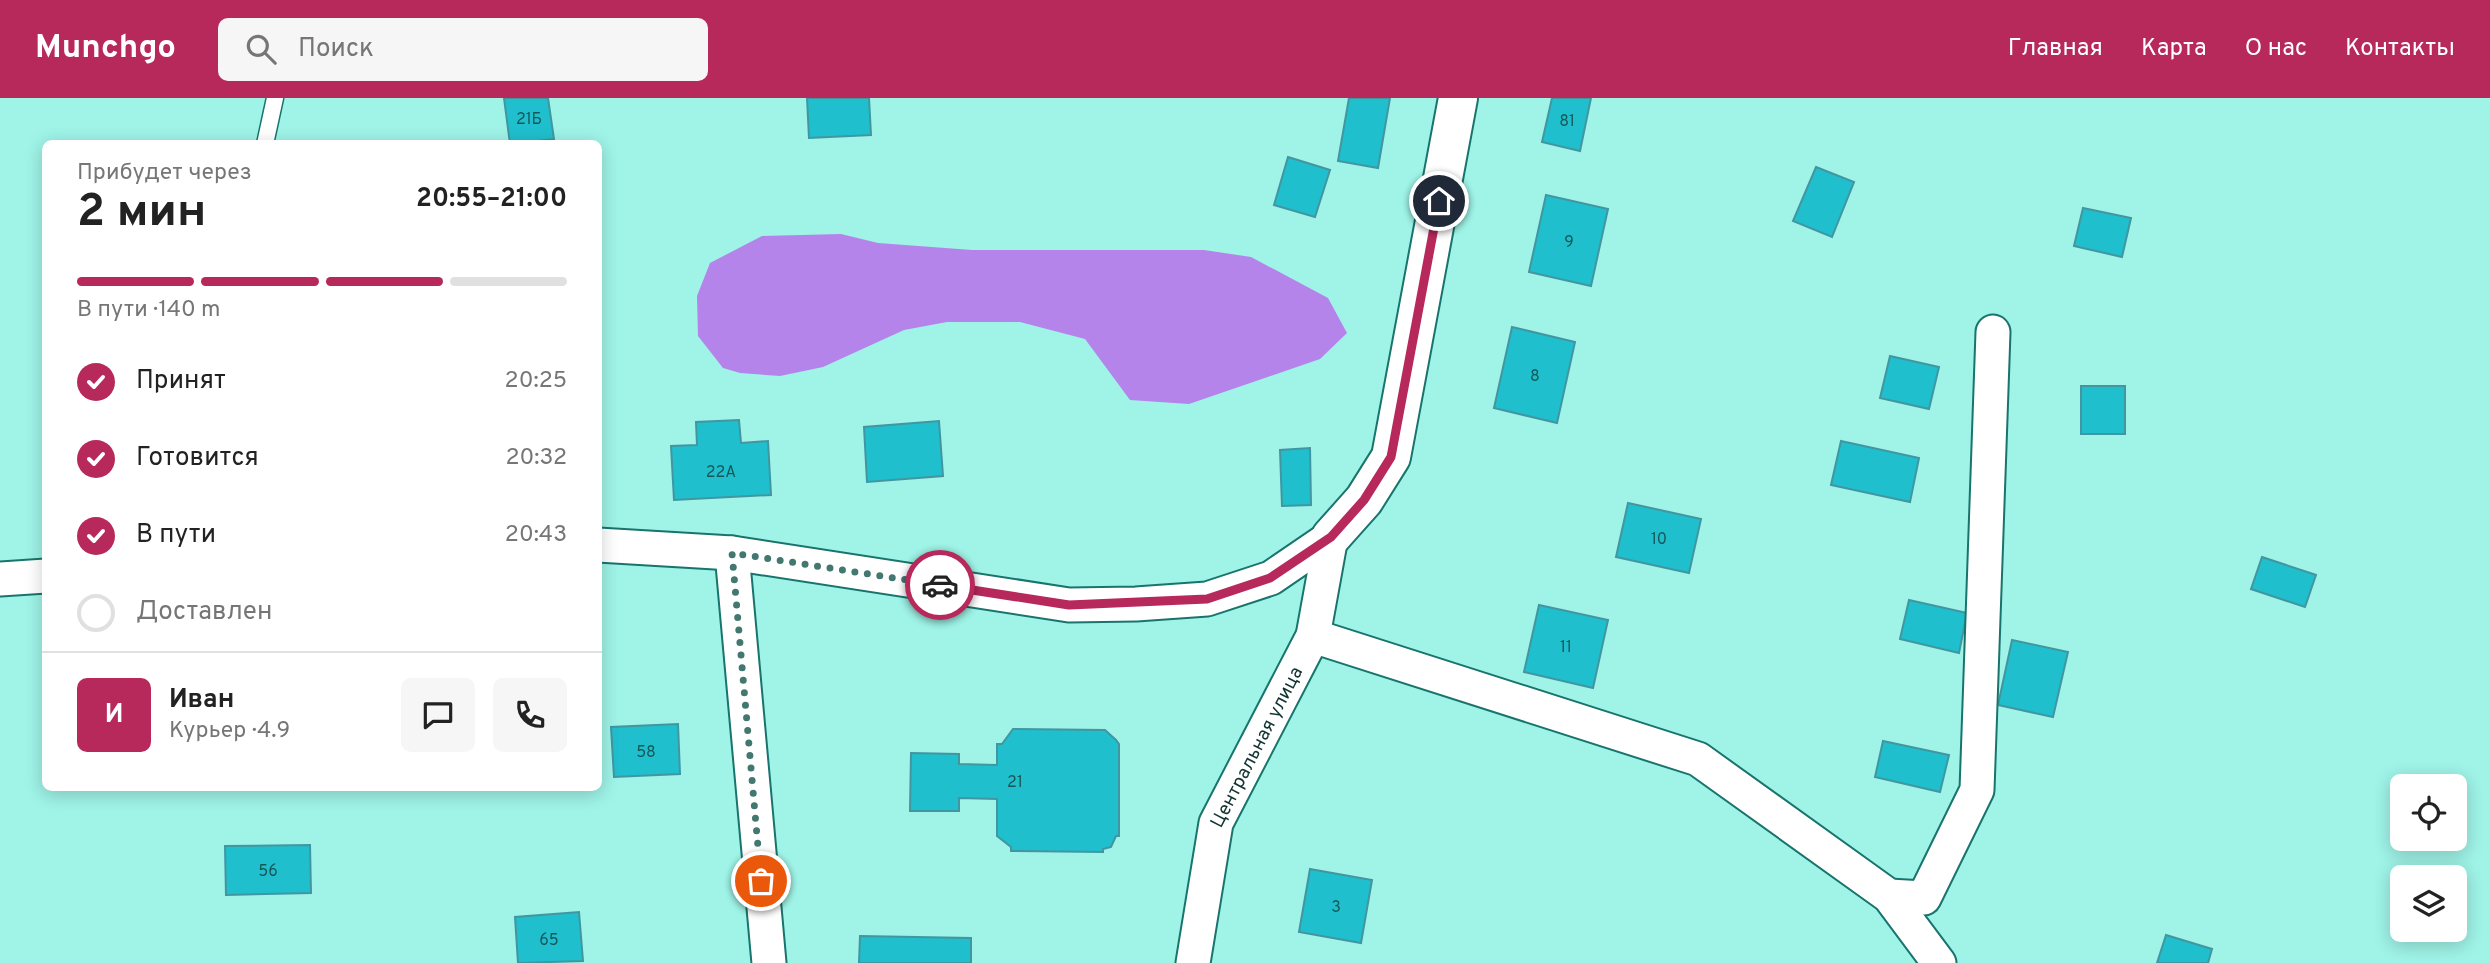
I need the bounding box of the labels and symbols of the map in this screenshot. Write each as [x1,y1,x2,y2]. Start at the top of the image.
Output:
house number: 21Б [516,110,542,130]
house number: 81 [1559,112,1575,132]
pin [1409,171,1469,231]
house number: 9 [1564,233,1574,253]
house number: 8 [1530,367,1540,387]
house number: 22А [706,463,736,483]
house number: 10 [1651,530,1667,550]
courier [905,550,975,620]
house number: 11 [1560,638,1572,658]
street label: Центральная улица [1206,663,1309,832]
house number: 58 [636,743,656,763]
house number: 21 [1007,773,1023,793]
pin [731,851,791,911]
house number: 56 [258,862,278,882]
house number: 3 [1331,898,1341,918]
house number: 65 [539,931,559,951]

